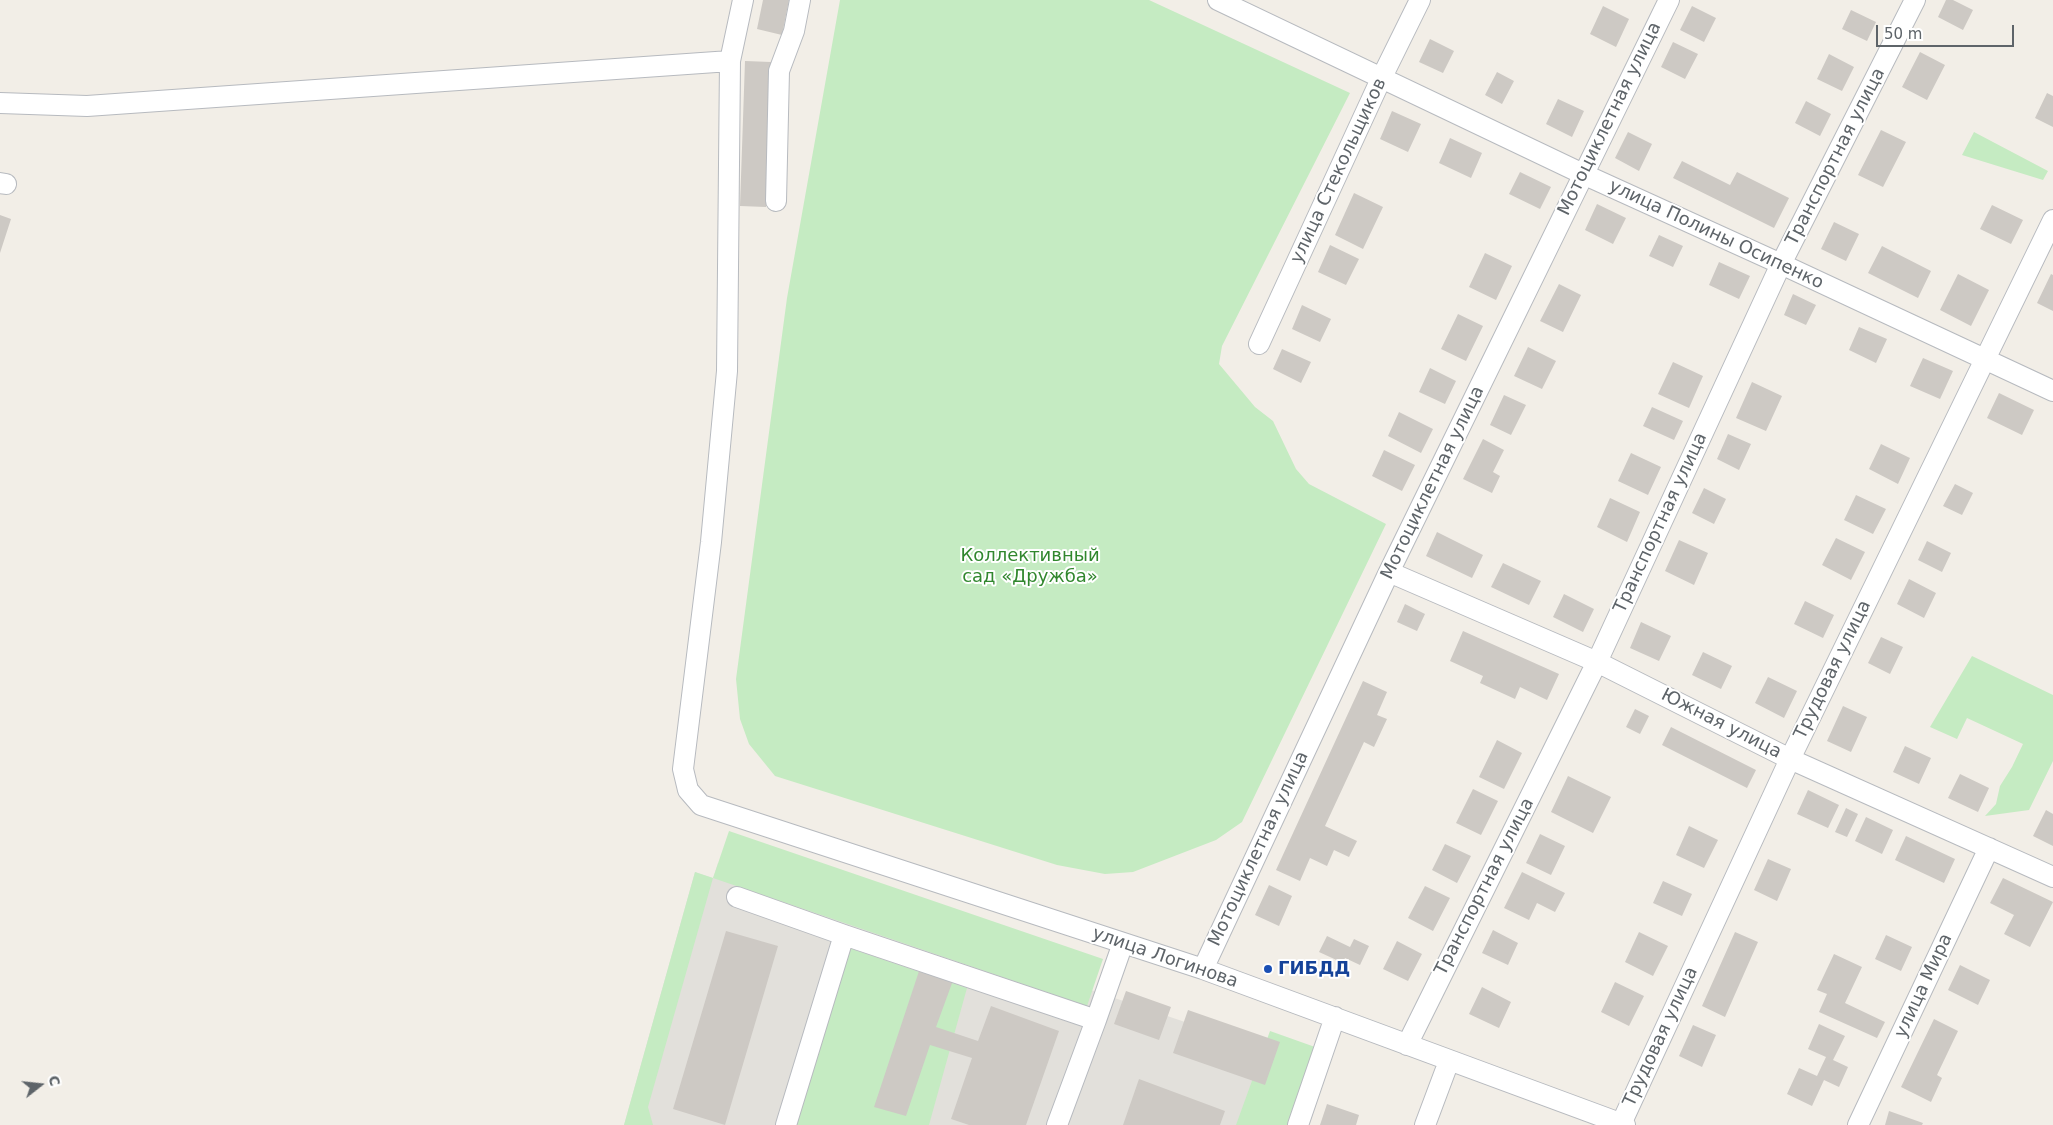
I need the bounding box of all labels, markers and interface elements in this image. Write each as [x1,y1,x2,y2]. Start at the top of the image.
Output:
scale bar [1878,15,2016,47]
street label: Мотоциклетная улица [1554,19,1666,219]
text: 50 m [1884,25,1922,43]
street label: Транспортная улица [1782,65,1890,249]
street label: улица Стекольщиков [1286,75,1392,267]
street label: улица Полины Осипенко [1605,176,1827,294]
street label: Мотоциклетная улица [1377,383,1489,583]
street label: Транспортная улица [1610,429,1712,617]
park label: Коллективный сад «Дружба» [960,545,1100,588]
street label: Трудовая улица [1790,597,1876,743]
street label: Южная улица [1657,684,1785,764]
street label: Мотоциклетная улица [1204,748,1314,950]
street label: Транспортная улица [1431,795,1539,979]
street label: улица Логинова [1089,923,1241,993]
street label: улица Мира [1890,930,1958,1042]
place label: ГИБДД [1278,958,1350,980]
marker: ГИБДД [1262,963,1274,975]
street label: Трудовая улица [1619,964,1703,1110]
north arrow [15,1060,65,1110]
text: С [45,1074,64,1088]

